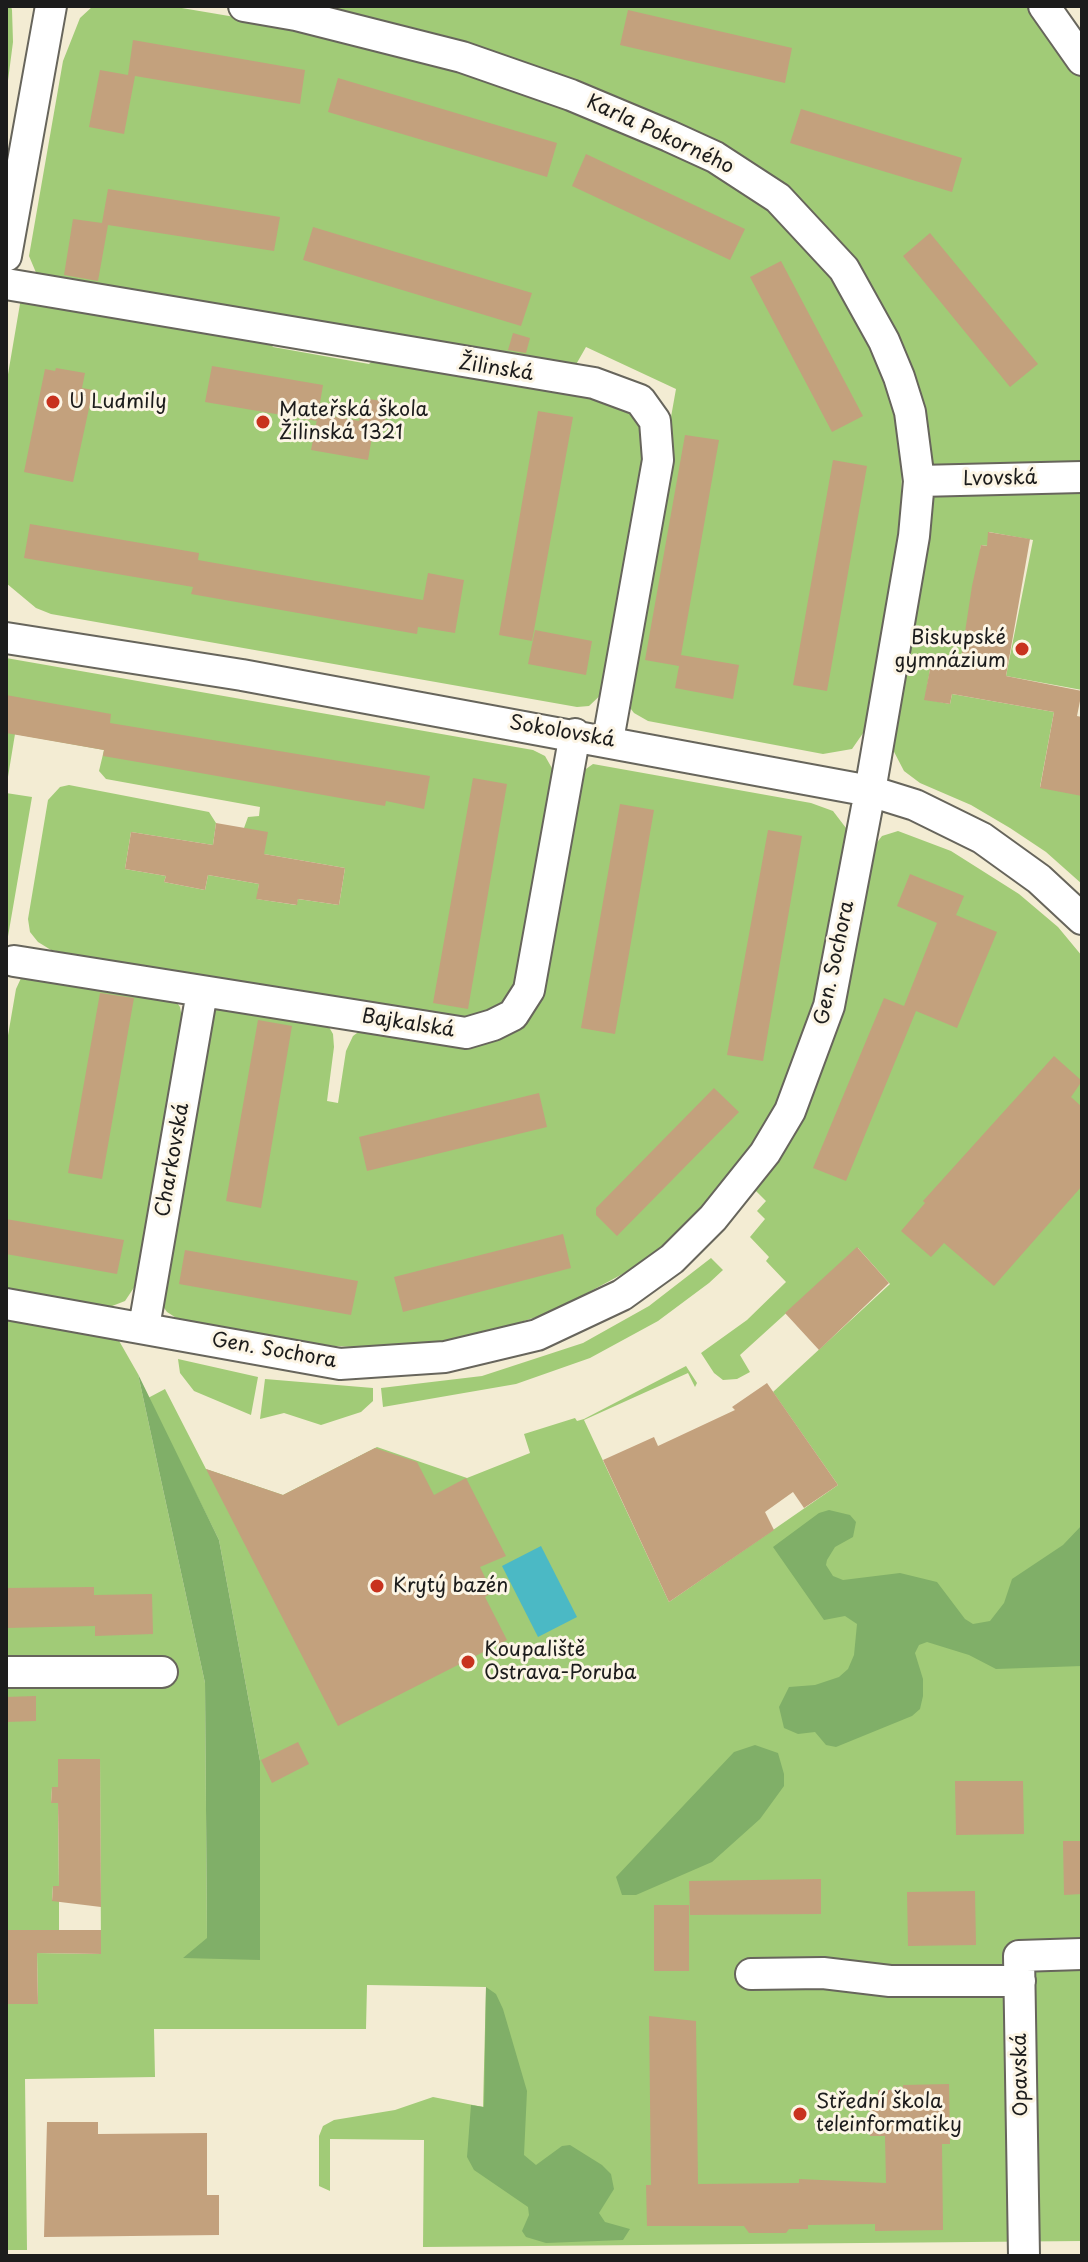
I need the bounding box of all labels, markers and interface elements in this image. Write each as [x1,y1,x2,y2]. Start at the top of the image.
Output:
street label: Karla Pokorného [583,90,737,180]
street label: Žilinská [457,351,535,387]
place label: U Ludmily [69,390,167,414]
marker: U Ludmily [44,393,62,411]
place label: Mateřská škola Žilinská 1321 [279,398,428,445]
marker: Mateřská škola Žilinská 1321 [254,413,272,431]
street label: Lvovská [963,466,1037,492]
place label: Biskupské gymnázium [895,626,1006,673]
marker: Biskupské gymnázium [1013,640,1031,658]
street label: Sokolovská [507,711,617,753]
street label: Gen. Sochora [810,899,860,1027]
street label: Bajkalská [360,1005,456,1043]
street label: Charkovská [151,1101,195,1219]
street label: Gen. Sochora [210,1328,338,1374]
place label: Krytý bazén [393,1574,508,1598]
marker: Krytý bazén [368,1577,386,1595]
place label: Koupaliště Ostrava-Poruba [484,1638,636,1685]
marker: Koupaliště Ostrava-Poruba [459,1653,477,1671]
street label: Opavská [1008,2033,1034,2117]
place label: Střední škola teleinformatiky [816,2090,962,2137]
marker: Střední škola teleinformatiky [791,2105,809,2123]

